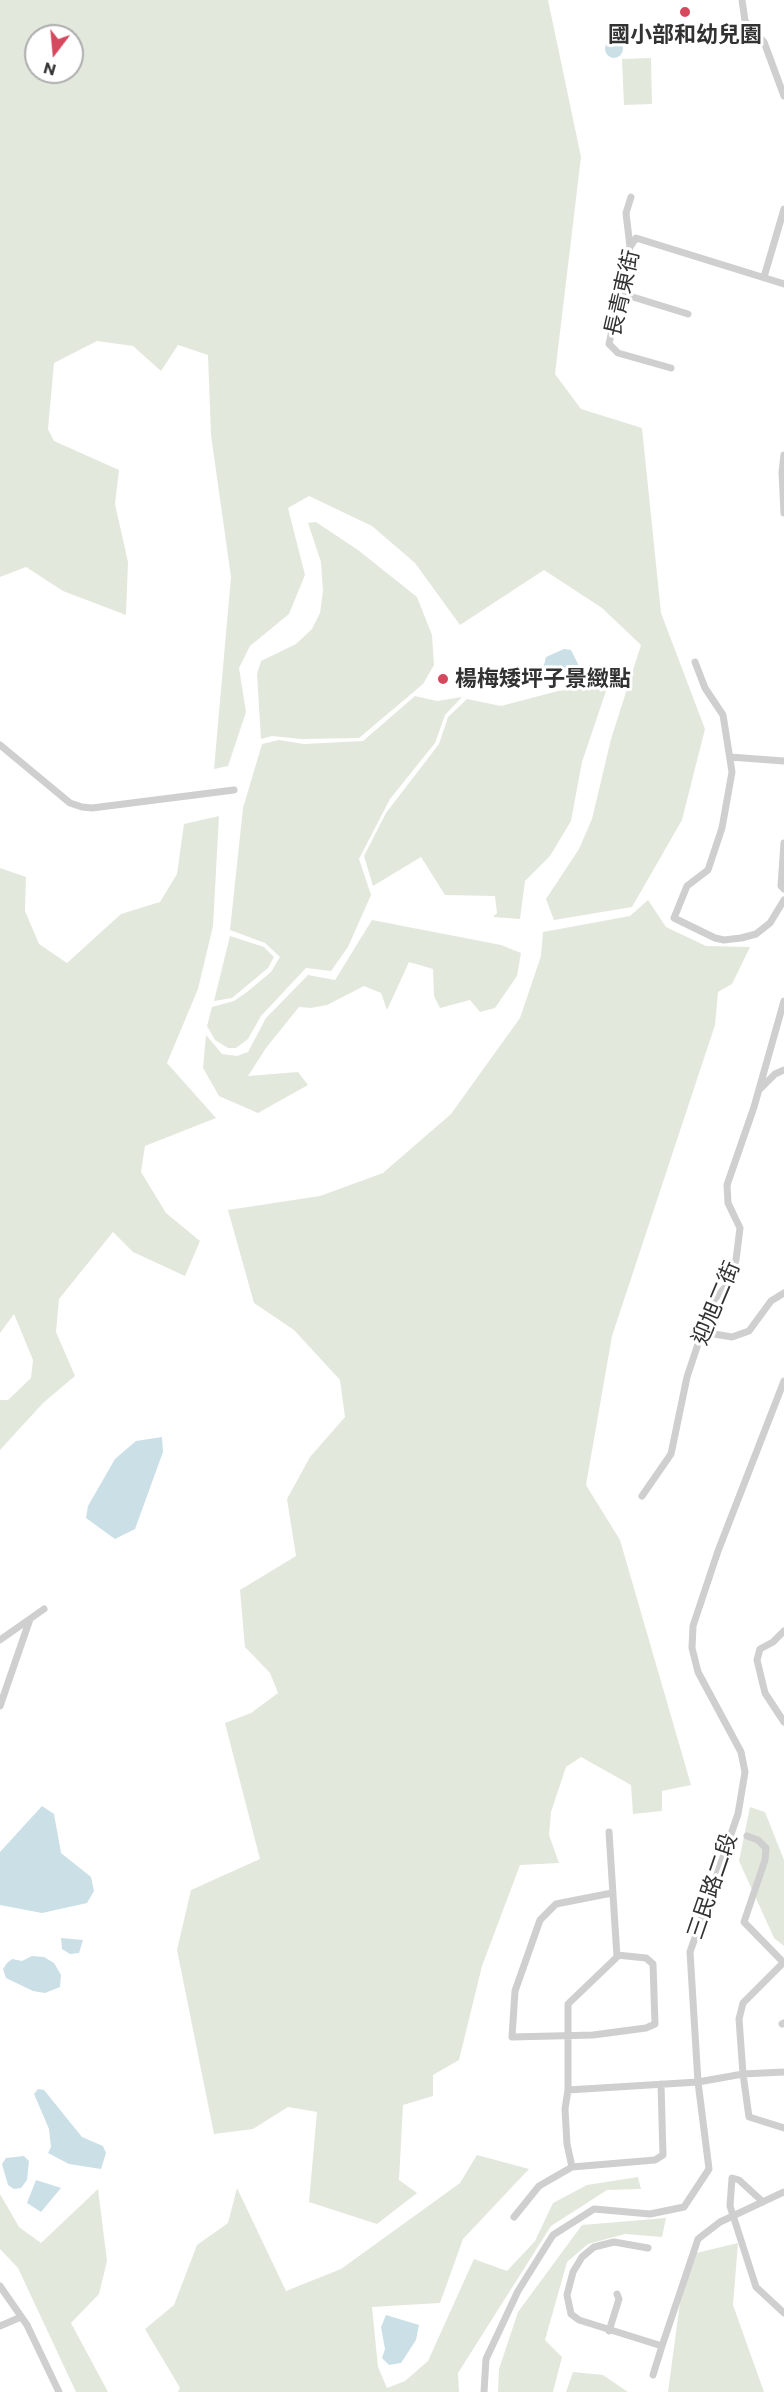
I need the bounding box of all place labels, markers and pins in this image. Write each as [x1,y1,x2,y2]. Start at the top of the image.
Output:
marker: 國小部和幼兒園 [678,5,692,19]
place label: 國小部和幼兒園 [608,22,762,48]
place label: 楊梅矮坪子景緻點 [455,666,631,692]
marker: 楊梅矮坪子景緻點 [436,672,450,686]

